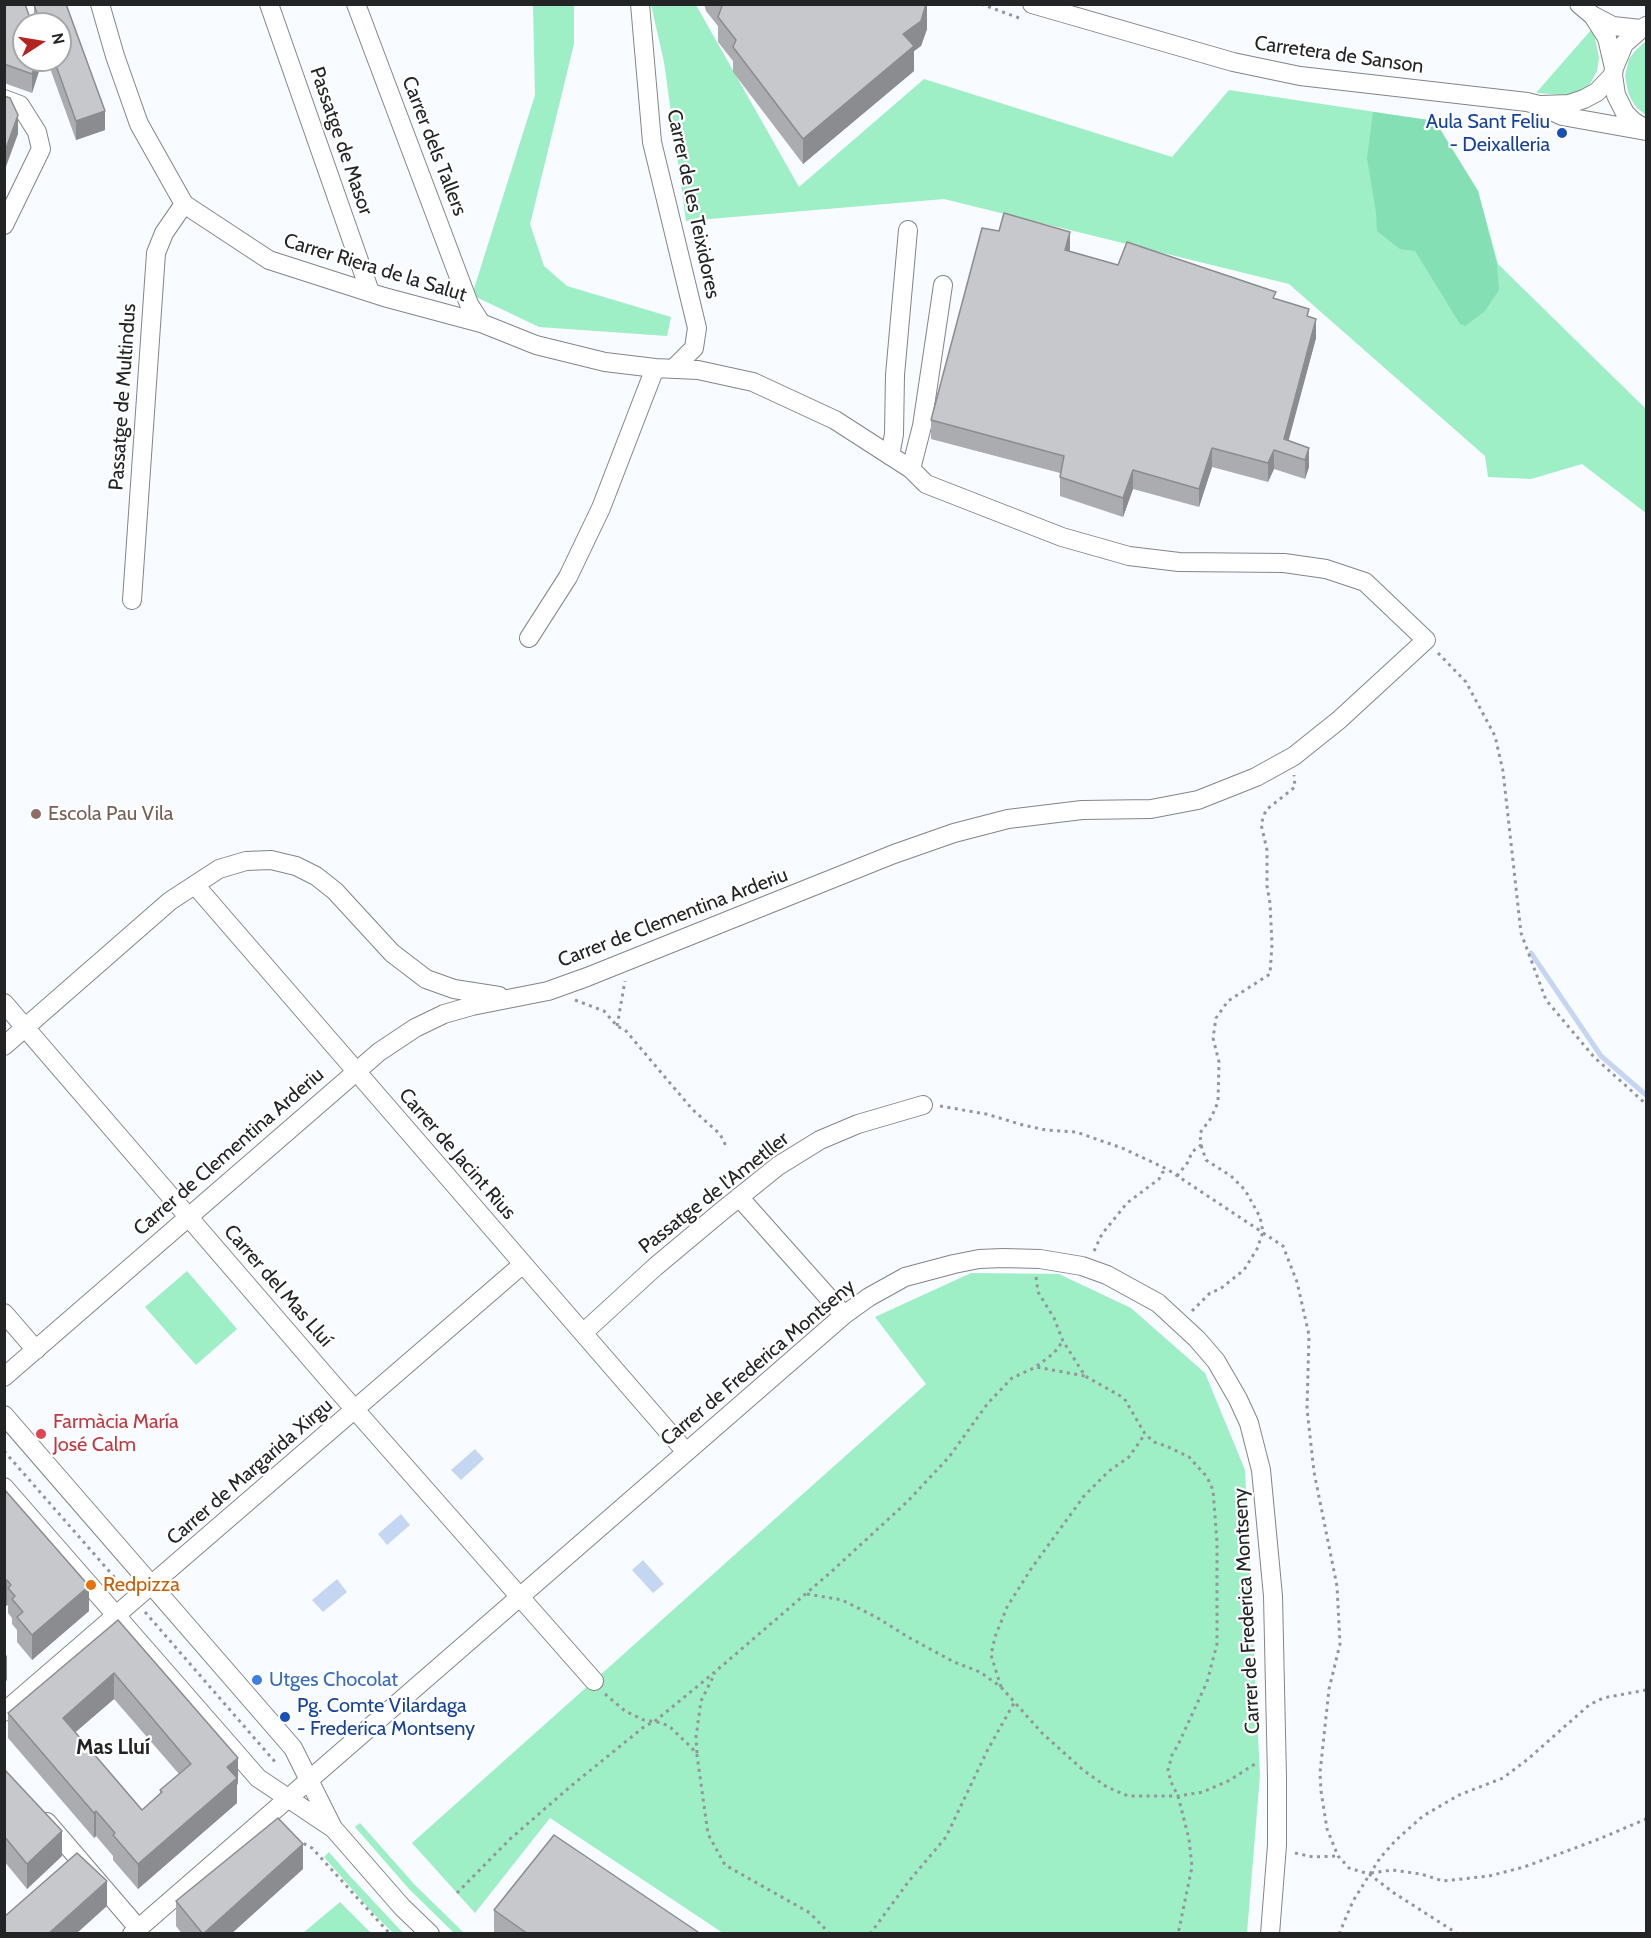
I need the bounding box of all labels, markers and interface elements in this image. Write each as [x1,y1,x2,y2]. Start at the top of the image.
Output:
north arrow [12,12,72,72]
text: N [48,31,69,46]
street label: Carretera de Sanson [1253,31,1425,79]
street label: Passatge de Masor [304,64,378,218]
street label: Carrer dels Tallers [396,73,472,219]
street label: Carrer de les Teixidores [661,107,725,301]
place label: Aula Sant Feliu - Deixalleria [1426,110,1550,157]
marker: Aula Sant Feliu - Deixalleria [1555,126,1569,140]
street label: Carrer Riera de la Salut [281,229,469,307]
street label: Passatge de Multindus [105,303,141,491]
place label: Escola Pau Vila [48,802,173,826]
marker: Escola Pau Vila [29,807,43,821]
street label: Carrer de Clementina Arderiu [555,863,791,973]
street label: Carrer de Clementina Arderiu [129,1063,329,1241]
street label: Carrer de Jacint Rius [393,1083,521,1225]
street label: Passatge de l'Ametller [634,1127,794,1259]
street label: Carrer del Mas Lluí [218,1220,338,1352]
street label: Carrer de Frederica Montseny [656,1275,860,1451]
street label: Carrer de Margarida Xirgu [162,1394,338,1550]
place label: Farmàcia María José Calm [53,1410,179,1457]
marker: Farmàcia María José Calm [34,1427,48,1441]
street label: Carrer de Frederica Montseny [1229,1487,1265,1735]
place label: Redpizza [103,1573,180,1597]
marker: Redpizza [84,1578,98,1592]
place label: Utges Chocolat [269,1668,398,1692]
marker: Utges Chocolat [250,1673,264,1687]
place label: Pg. Comte Vilardaga - Frederica Montseny [297,1694,475,1741]
marker: Pg. Comte Vilardaga - Frederica Montseny [278,1710,292,1724]
district label: Mas Lluí [76,1735,150,1761]

